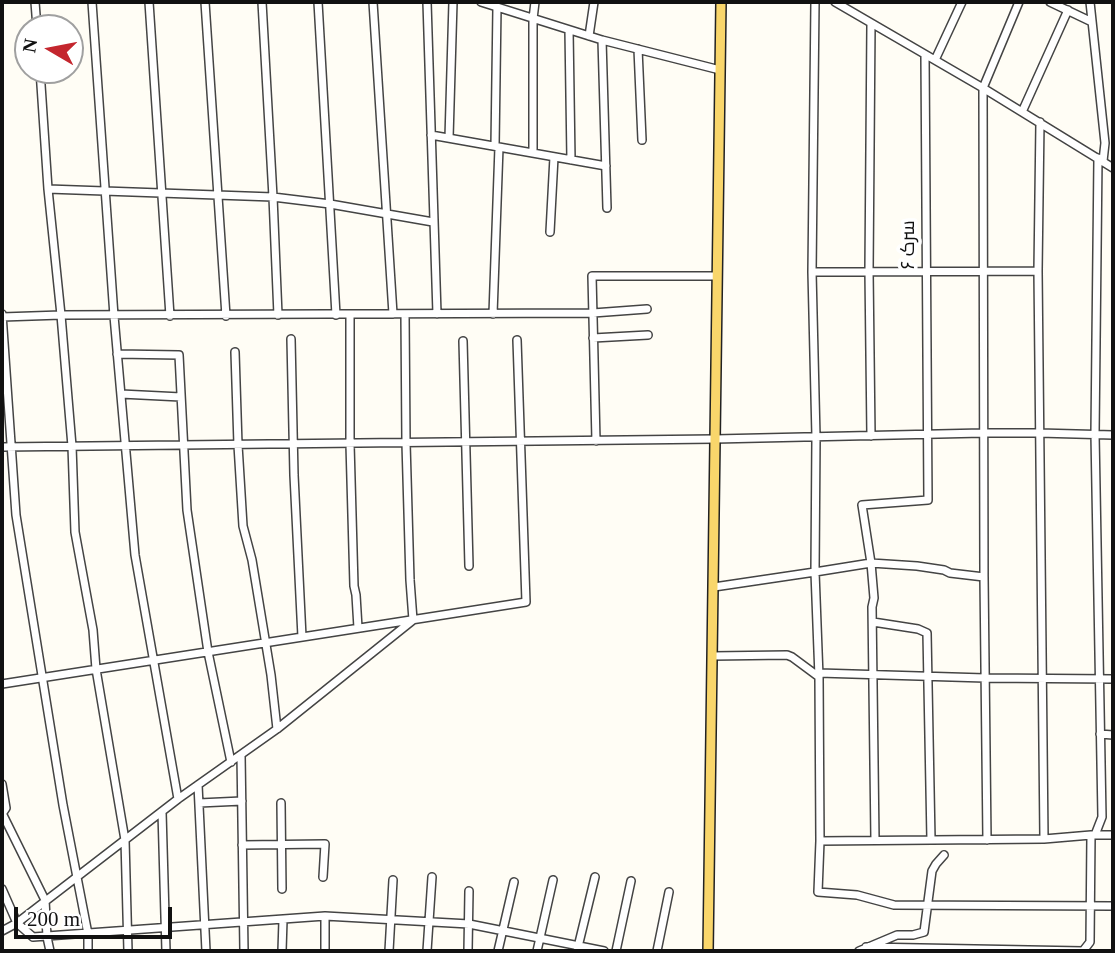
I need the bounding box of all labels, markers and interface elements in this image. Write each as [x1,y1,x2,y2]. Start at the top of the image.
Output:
north arrow [14,14,84,84]
text: N [18,37,41,54]
street label: سرک ۶ [899,220,921,270]
scale bar [18,894,175,938]
text: 200 m [27,907,80,931]

